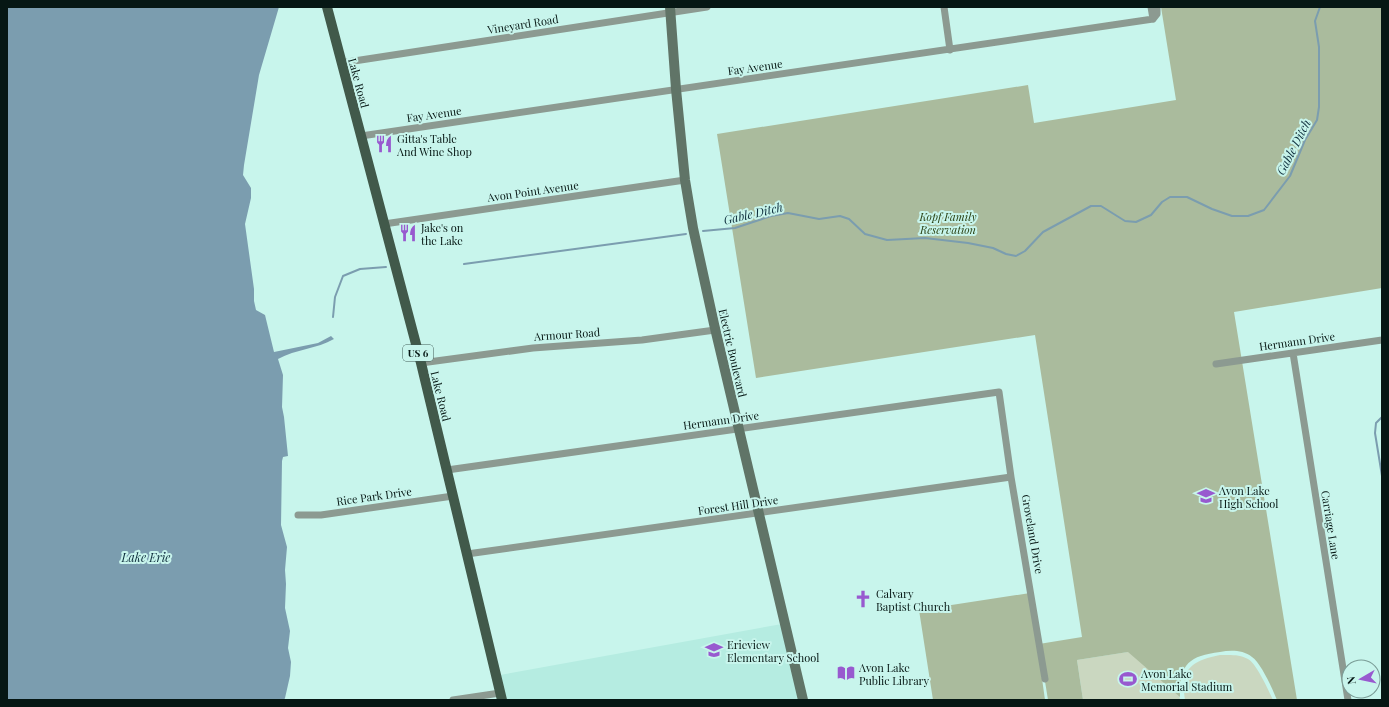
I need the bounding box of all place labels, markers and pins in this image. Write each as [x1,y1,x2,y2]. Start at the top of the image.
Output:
place label: Gitta's Table And Wine Shop [396,131,472,159]
restaurant icon: Gitta's Table And Wine Shop [374,134,394,154]
place label: Jake's on the Lake [420,220,464,248]
restaurant icon: Jake's on the Lake [398,223,418,243]
place label: Avon Lake High School [1218,483,1278,511]
school or university icon: Avon Lake High School [1196,486,1216,506]
place label: Calvary Baptist Church [876,586,951,614]
church icon: Calvary Baptist Church [853,589,873,609]
place label: Erieview Elementary School [727,637,819,665]
school or university icon: Erieview Elementary School [704,640,724,660]
place label: Avon Lake Public Library [858,660,930,688]
library icon: Avon Lake Public Library [836,663,856,683]
place label: Avon Lake Memorial Stadium [1140,666,1233,694]
sports icon: Avon Lake Memorial Stadium [1118,669,1138,689]

